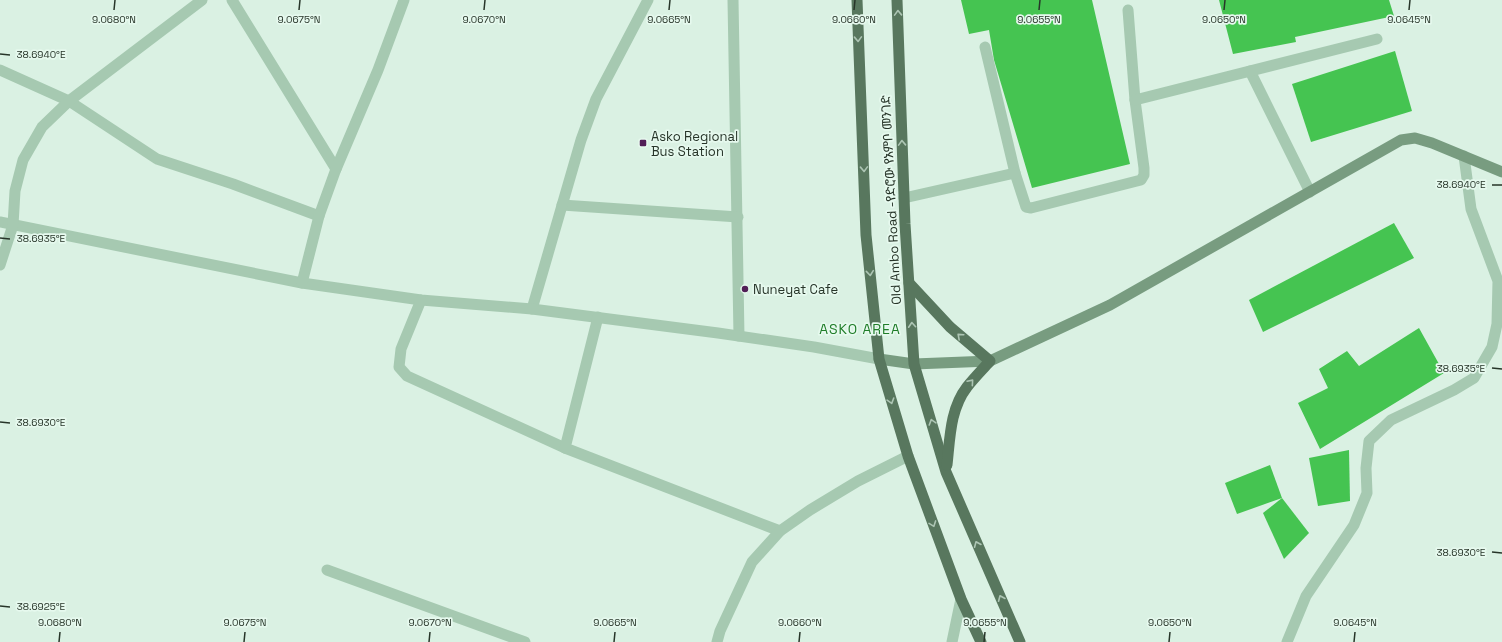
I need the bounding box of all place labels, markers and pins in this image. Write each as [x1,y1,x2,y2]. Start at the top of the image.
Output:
place label: Asko Regional Bus Station [651,128,738,160]
marker: Asko Regional Bus Station [638,138,648,148]
place label: Nuneyat Cafe [753,281,838,298]
marker: Nuneyat Cafe [740,284,750,294]

